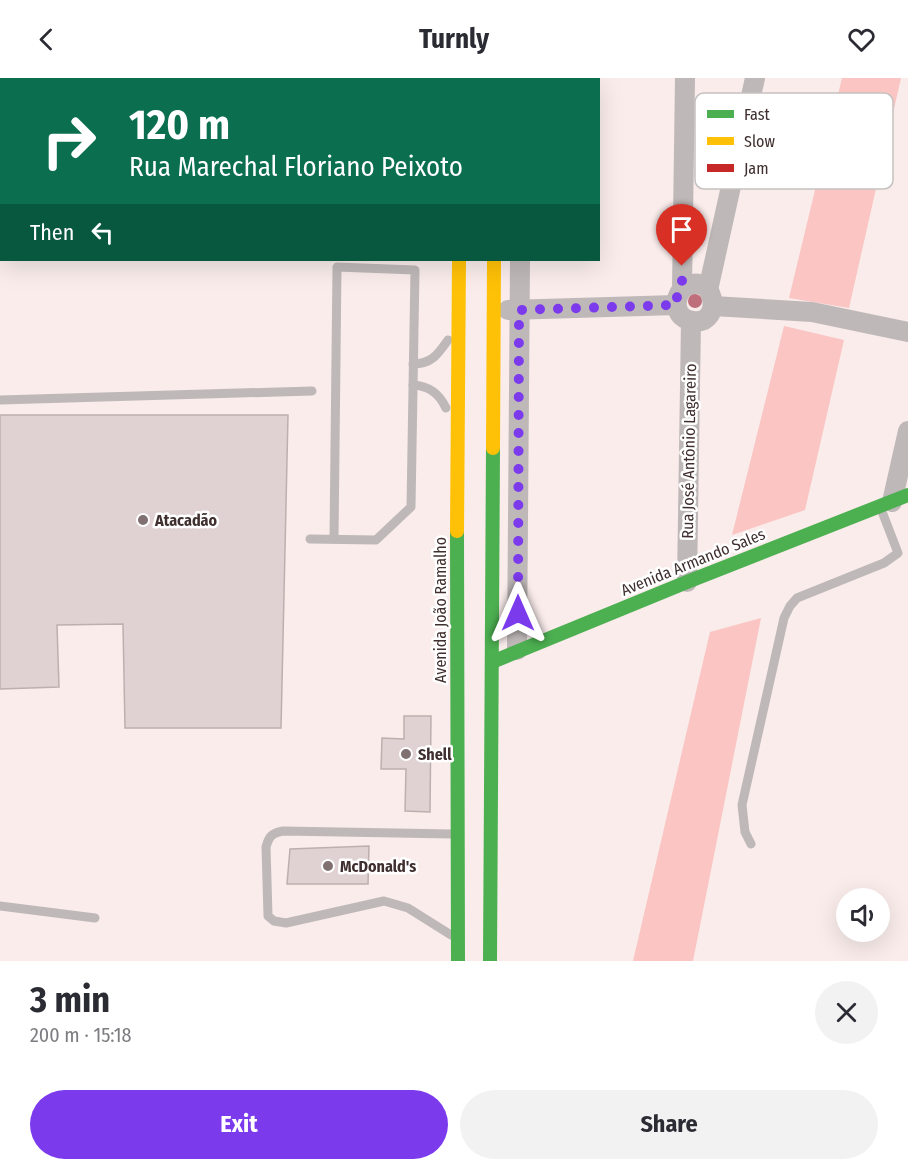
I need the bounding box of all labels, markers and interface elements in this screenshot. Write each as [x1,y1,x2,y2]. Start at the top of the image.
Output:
icon: back [30,23,63,56]
text: Turnly [419,23,489,55]
icon: heart [845,23,878,56]
legend [695,93,893,189]
text: 120 m [129,100,230,150]
icon: right [30,102,108,180]
text: Fast [744,105,771,124]
text: Slow [744,132,775,151]
text: Rua Marechal Floriano Peixoto [129,151,463,183]
text: Jam [744,159,769,178]
pin [656,204,707,266]
icon: arrive [665,213,698,246]
icon: left [86,216,119,249]
text: Then [30,219,74,246]
street label: Rua José Antônio Lagareiro [678,363,700,539]
place label: Atacadão [154,511,218,530]
marker: Atacadão [136,513,150,527]
street label: Avenida Armando Sales [618,524,768,600]
street label: Avenida João Ramalho [431,537,450,683]
position arrow [486,581,550,645]
place label: Shell [418,745,452,764]
marker: Shell [399,747,413,761]
place label: McDonald's [340,857,416,876]
marker: McDonald's [321,859,335,873]
map controls [836,888,890,942]
button: sound [836,888,890,942]
text: 3 min [30,978,110,1022]
button: close [815,981,878,1044]
text: 200 m · 15:18 [30,1023,132,1047]
button: Exit [30,1090,448,1159]
button: Share [460,1090,878,1159]

